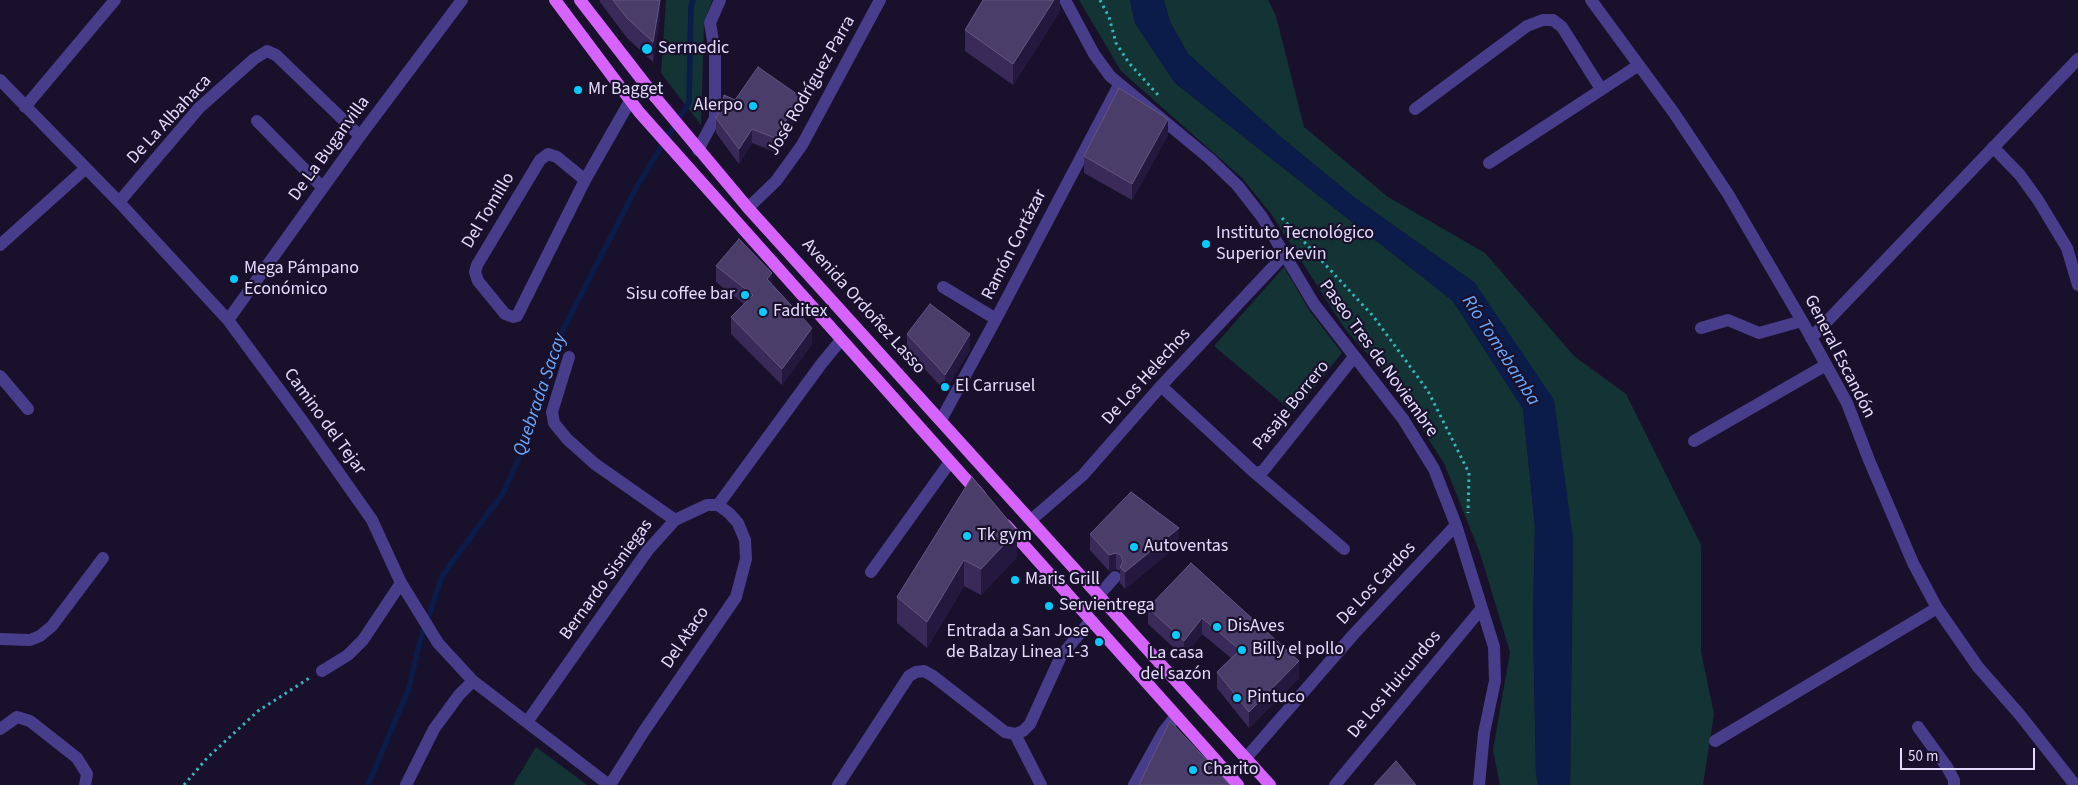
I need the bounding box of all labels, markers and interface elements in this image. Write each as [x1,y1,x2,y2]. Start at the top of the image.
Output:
street label: José Rodríguez Parra [763,12,861,160]
place label: Sermedic [658,38,729,60]
marker: Sermedic [640,42,654,56]
street label: De La Albahaca [123,71,217,169]
place label: Mr Bagget [588,79,663,101]
marker: Mr Bagget [572,84,584,96]
street label: De La Buganvilla [285,92,375,206]
place label: Alerpo [694,95,743,117]
marker: Alerpo [747,100,759,112]
street label: Del Tomillo [458,169,520,253]
street label: Ramón Cortázar [978,186,1052,304]
place label: Instituto Tecnológico Superior Kevin [1216,223,1374,266]
street label: Avenida Ordoñez Lasso [797,235,929,379]
marker: Instituto Tecnológico Superior Kevin [1200,238,1212,250]
place label: Mega Pámpano Económico [244,258,359,300]
marker: Mega Pámpano Económico [228,273,240,285]
street label: Paseo Tres de Noviembre [1314,276,1442,442]
place label: Sisu coffee bar [626,284,735,306]
marker: Sisu coffee bar [739,289,751,301]
water label: Río Tomebamba [1456,292,1544,410]
street label: General Escandón [1799,292,1879,422]
place label: Faditex [773,301,827,323]
marker: Faditex [757,306,769,318]
street label: De Los Helechos [1098,324,1196,430]
water label: Quebrada Sacay [509,331,573,459]
street label: Pasaje Borrero [1249,357,1335,455]
street label: Camino del Tejar [278,365,370,479]
place label: El Carrusel [955,376,1035,398]
marker: El Carrusel [939,381,951,393]
street label: Bernardo Sisniegas [556,515,658,645]
place label: Tk gym [977,525,1032,547]
marker: Tk gym [961,530,973,542]
place label: Autoventas [1144,536,1228,558]
street label: De Los Cardos [1333,538,1421,630]
marker: Autoventas [1128,541,1140,553]
place label: Maris Grill [1025,569,1100,591]
marker: Maris Grill [1009,574,1021,586]
place label: Servientrega [1059,595,1155,617]
marker: Servientrega [1043,600,1055,612]
street label: Del Ataco [657,603,715,673]
place label: DisAves [1227,616,1284,638]
place label: Entrada a San Jose de Balzay Linea 1-3 [946,621,1089,664]
marker: DisAves [1211,621,1223,633]
street label: De Los Huicundos [1344,627,1446,743]
marker: La casa del sazón [1170,629,1182,641]
marker: Entrada a San Jose de Balzay Linea 1-3 [1093,636,1105,648]
place label: Billy el pollo [1252,639,1344,661]
place label: La casa del sazón [1141,643,1211,686]
marker: Billy el pollo [1236,644,1248,656]
place label: Pintuco [1247,687,1305,709]
marker: Pintuco [1231,692,1243,704]
scale bar [1903,738,2038,770]
text: 50 m [1908,746,1938,767]
place label: Charito [1203,759,1258,781]
marker: Charito [1187,764,1199,776]

